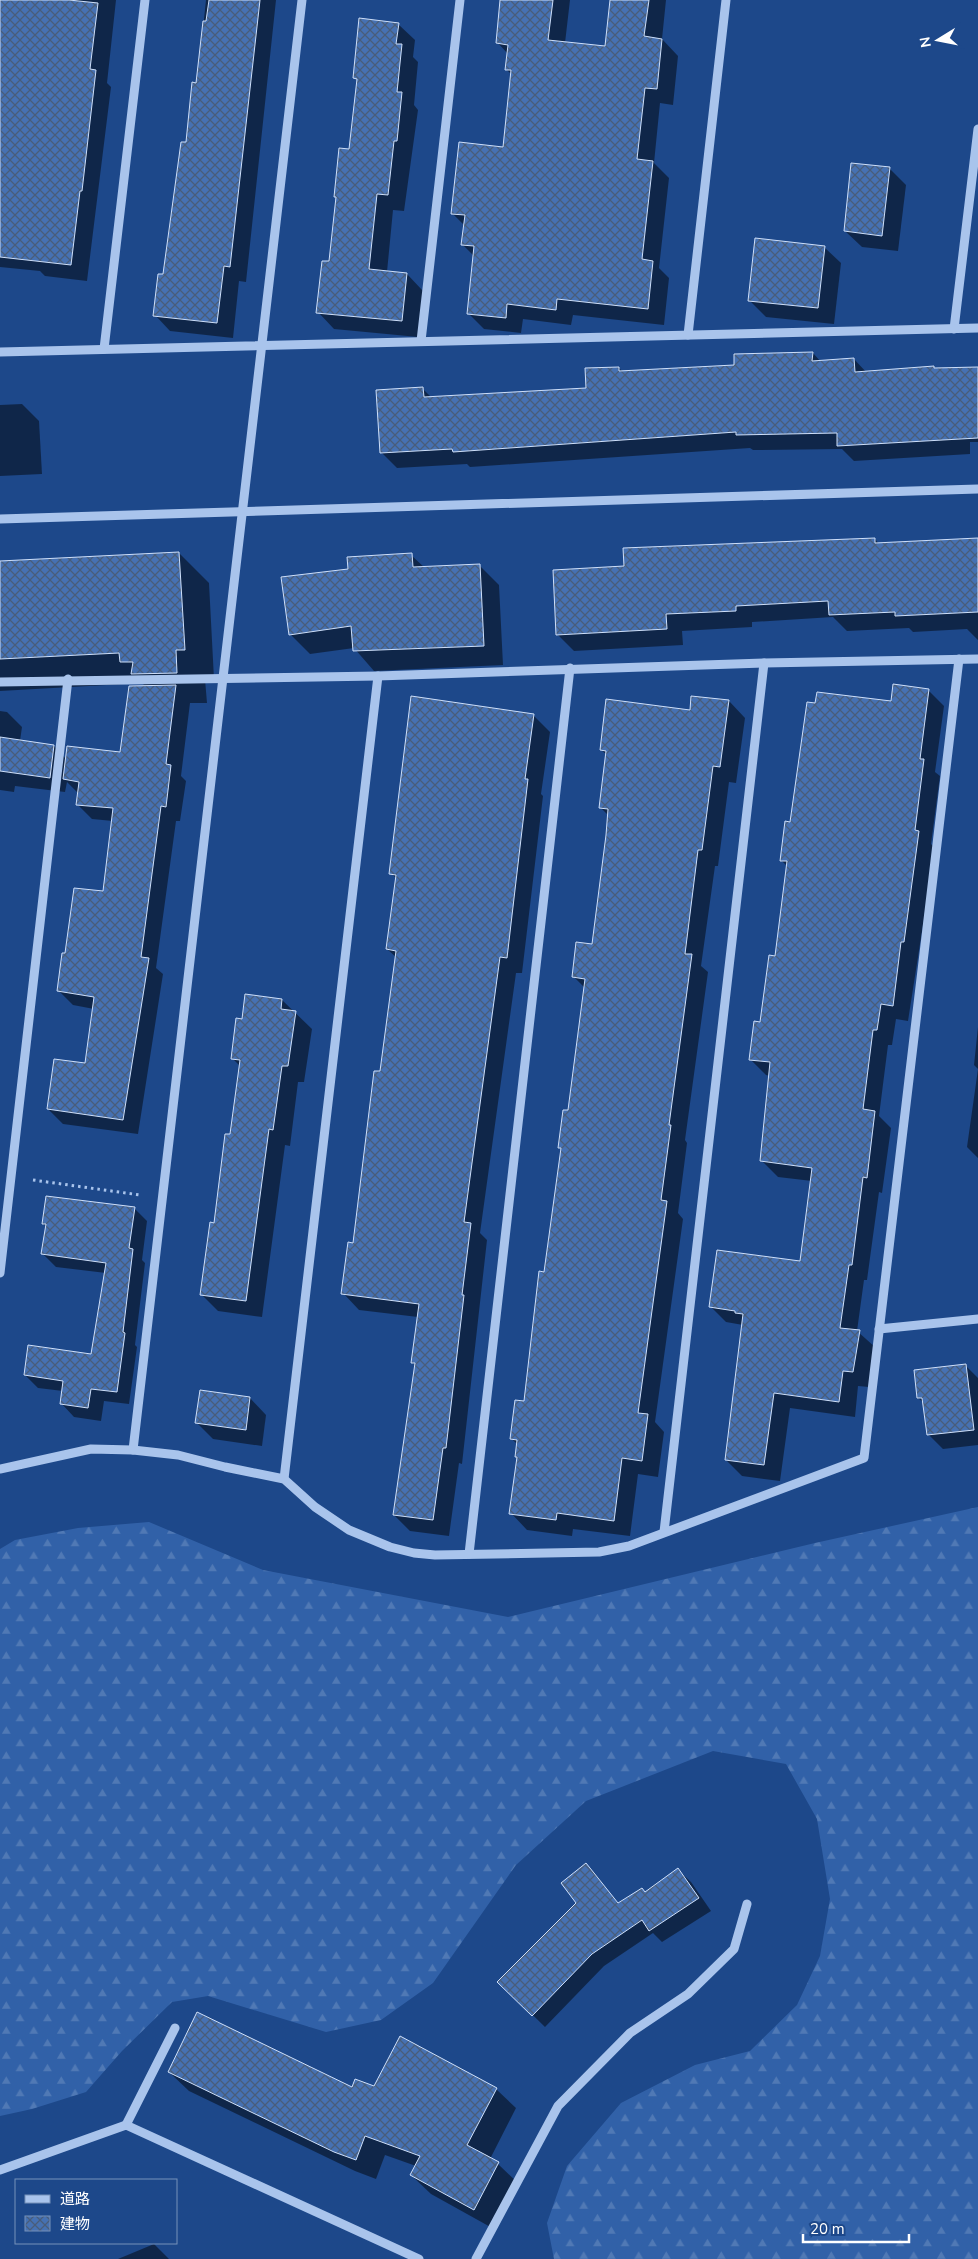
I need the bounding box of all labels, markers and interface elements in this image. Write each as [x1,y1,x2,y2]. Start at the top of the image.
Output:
north arrow [913,15,963,65]
text: N [915,35,936,49]
legend [15,2179,178,2244]
text: 道路 [60,2189,90,2209]
scale bar [803,2212,909,2244]
text: 建物 [60,2214,90,2234]
text: 20 m [810,2219,845,2239]

